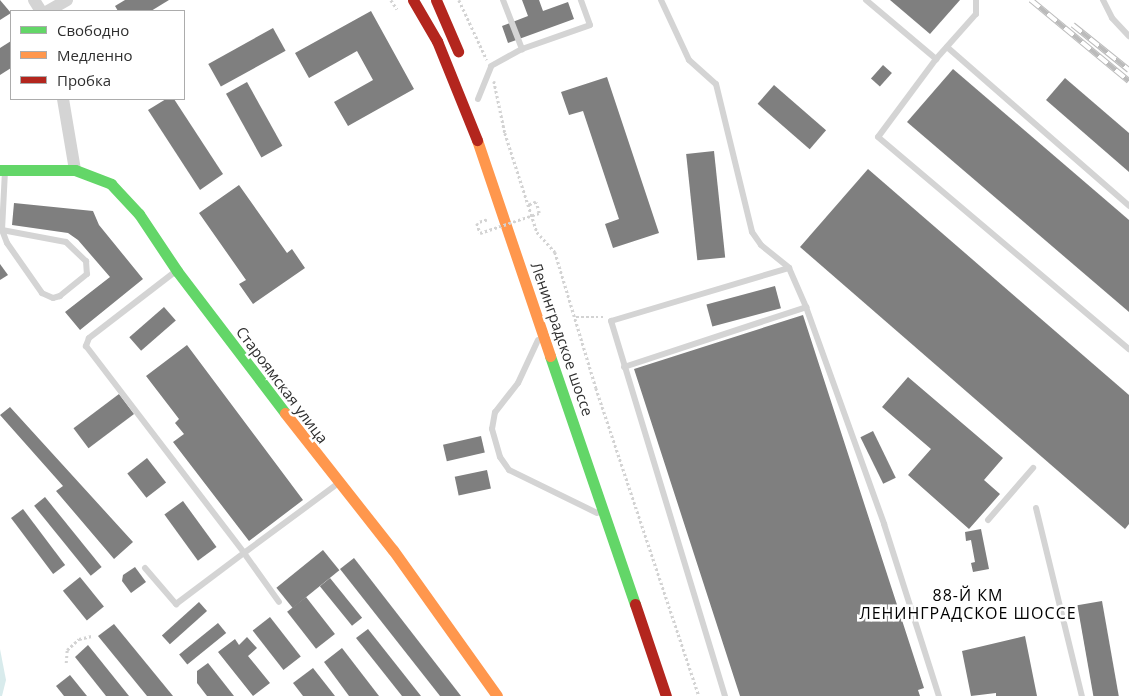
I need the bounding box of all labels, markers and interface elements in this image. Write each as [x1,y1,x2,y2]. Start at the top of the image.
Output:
legend [10,10,185,100]
text: Свободно [57,20,129,40]
text: Медленно [57,45,133,65]
text: Пробка [57,70,111,90]
street label: Ленинградское шоссе [527,260,597,418]
street label: Староямская улица [232,323,332,447]
district label: 88-Й КМ ЛЕНИНГРАДСКОЕ ШОССЕ [857,585,1079,623]

